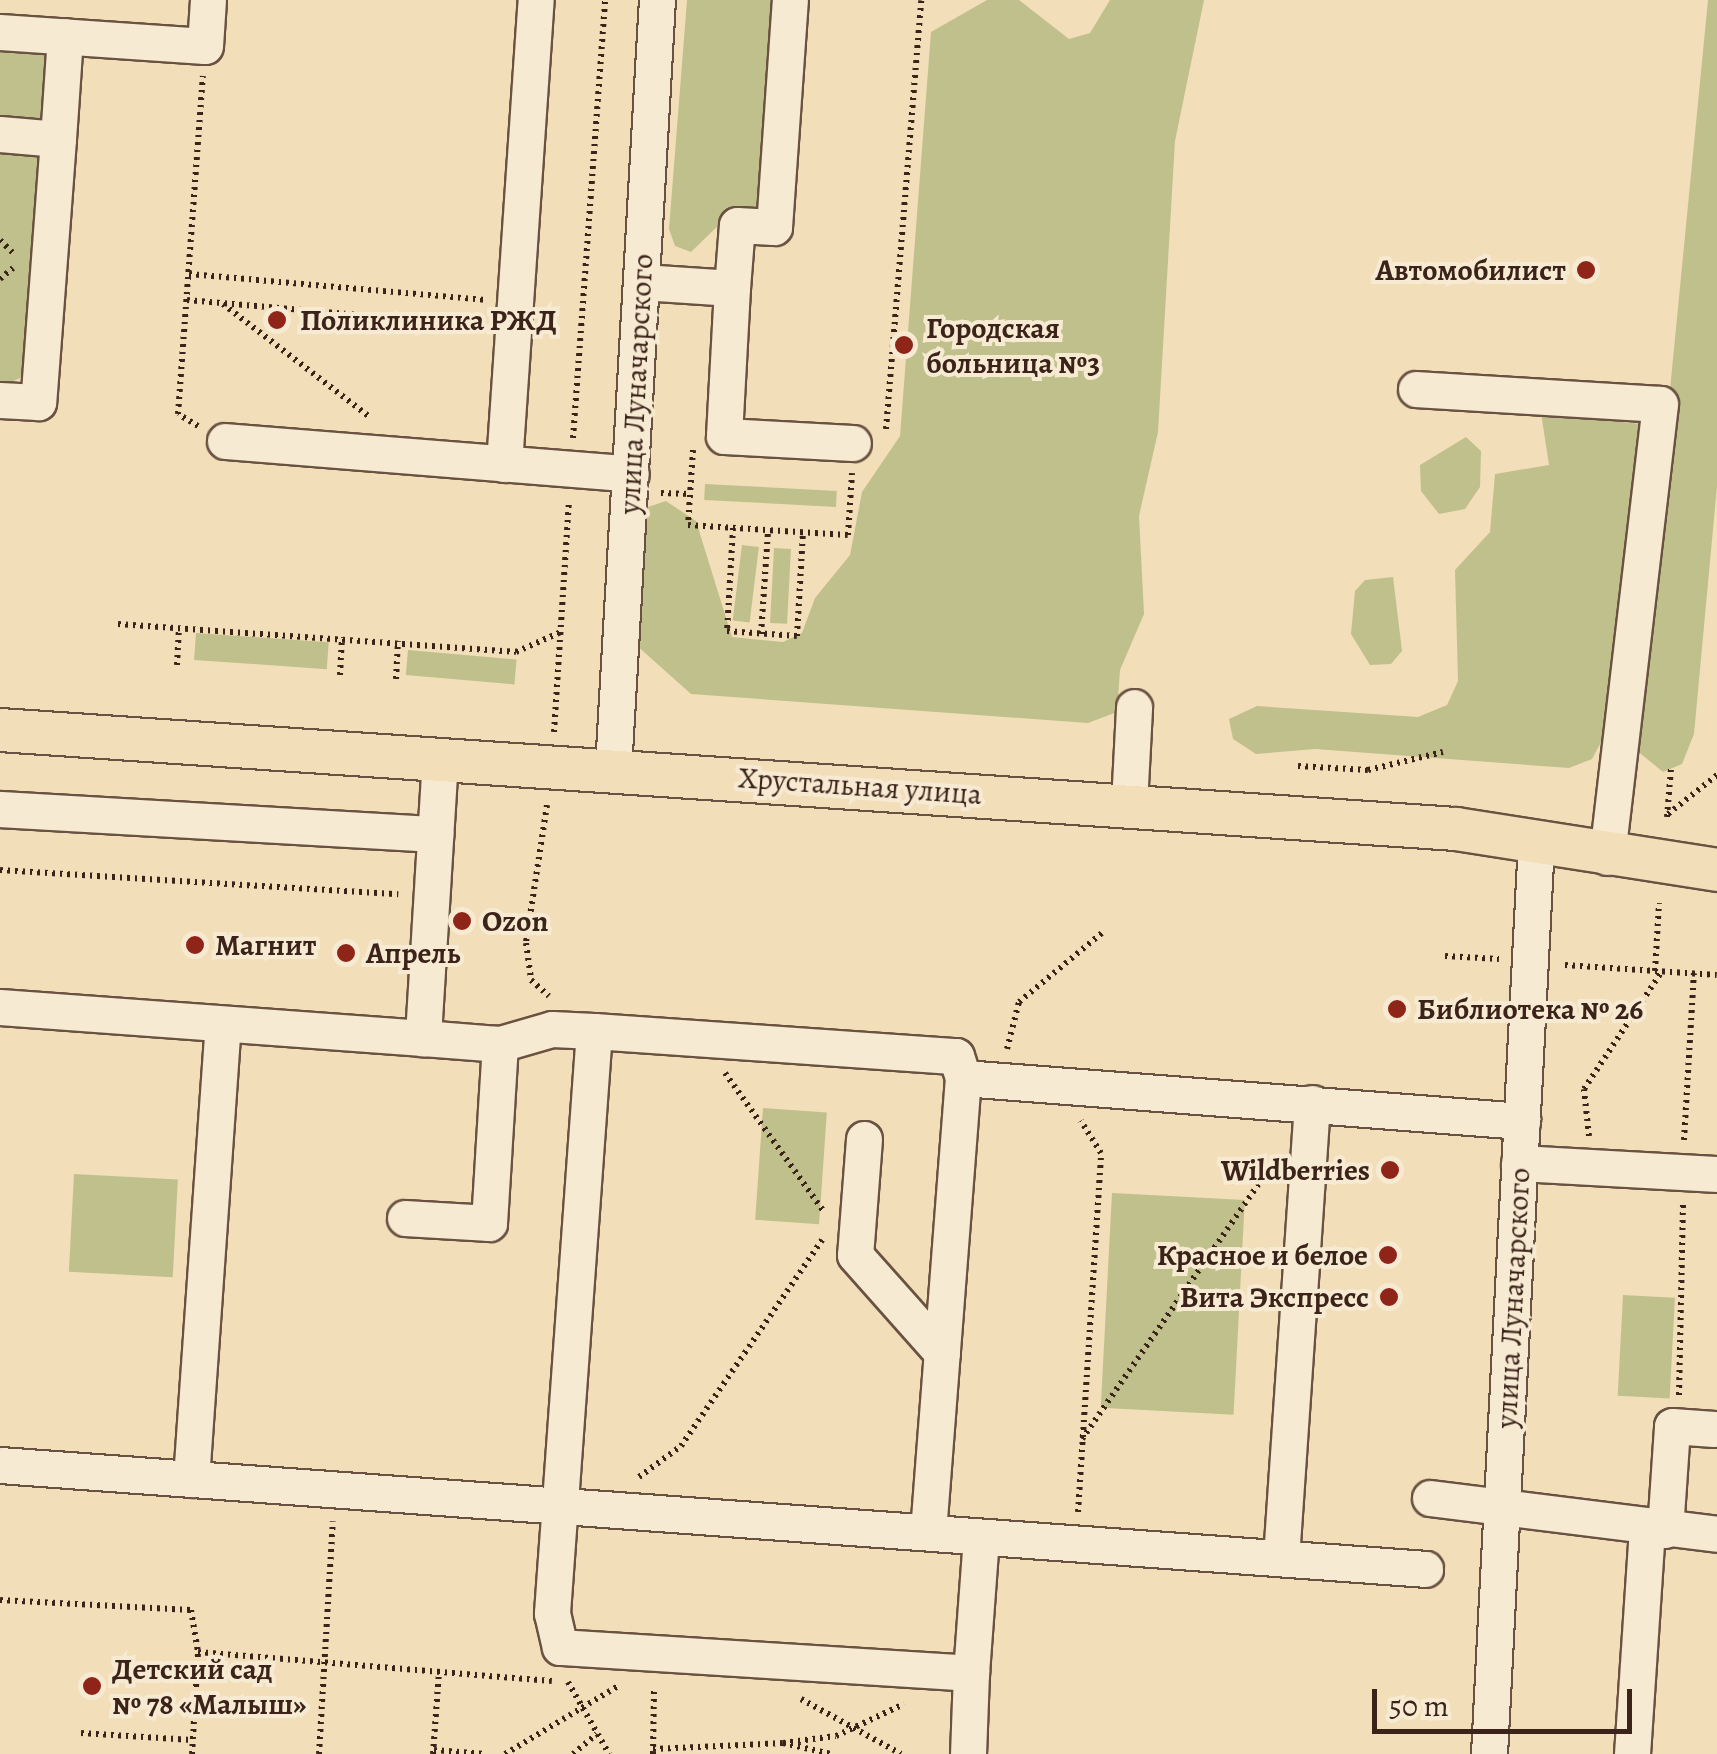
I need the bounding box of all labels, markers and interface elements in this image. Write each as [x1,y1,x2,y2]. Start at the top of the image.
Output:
place label: Автомобилист [1376,252,1566,288]
street label: улица Луначарского [611,253,661,515]
marker: Автомобилист [1575,259,1597,281]
place label: Поликлиника РЖД [300,302,557,338]
marker: Поликлиника РЖД [264,307,290,333]
place label: Городская больница №3 [926,310,1100,380]
marker: Городская больница №3 [891,332,917,358]
street label: Хрустальная улица [737,760,983,812]
place label: Ozon [482,903,548,939]
marker: Ozon [451,910,473,932]
place label: Магнит [215,927,316,963]
marker: Магнит [184,934,206,956]
place label: Апрель [366,935,460,971]
marker: Апрель [335,942,357,964]
place label: Библиотека № 26 [1417,991,1643,1027]
marker: Библиотека № 26 [1386,998,1408,1020]
place label: Wildberries [1221,1152,1370,1188]
marker: Wildberries [1379,1159,1401,1181]
street label: улица Луначарского [1488,1167,1538,1429]
place label: Красное и белое [1157,1237,1368,1273]
marker: Красное и белое [1377,1244,1399,1266]
place label: Вита Экспресс [1180,1279,1369,1315]
marker: Вита Экспресс [1378,1286,1400,1308]
place label: Детский сад № 78 «Малыш» [112,1651,307,1722]
scale bar [1377,1669,1637,1731]
marker: Детский сад № 78 «Малыш» [81,1675,103,1697]
text: 50 m [1389,1686,1449,1726]

